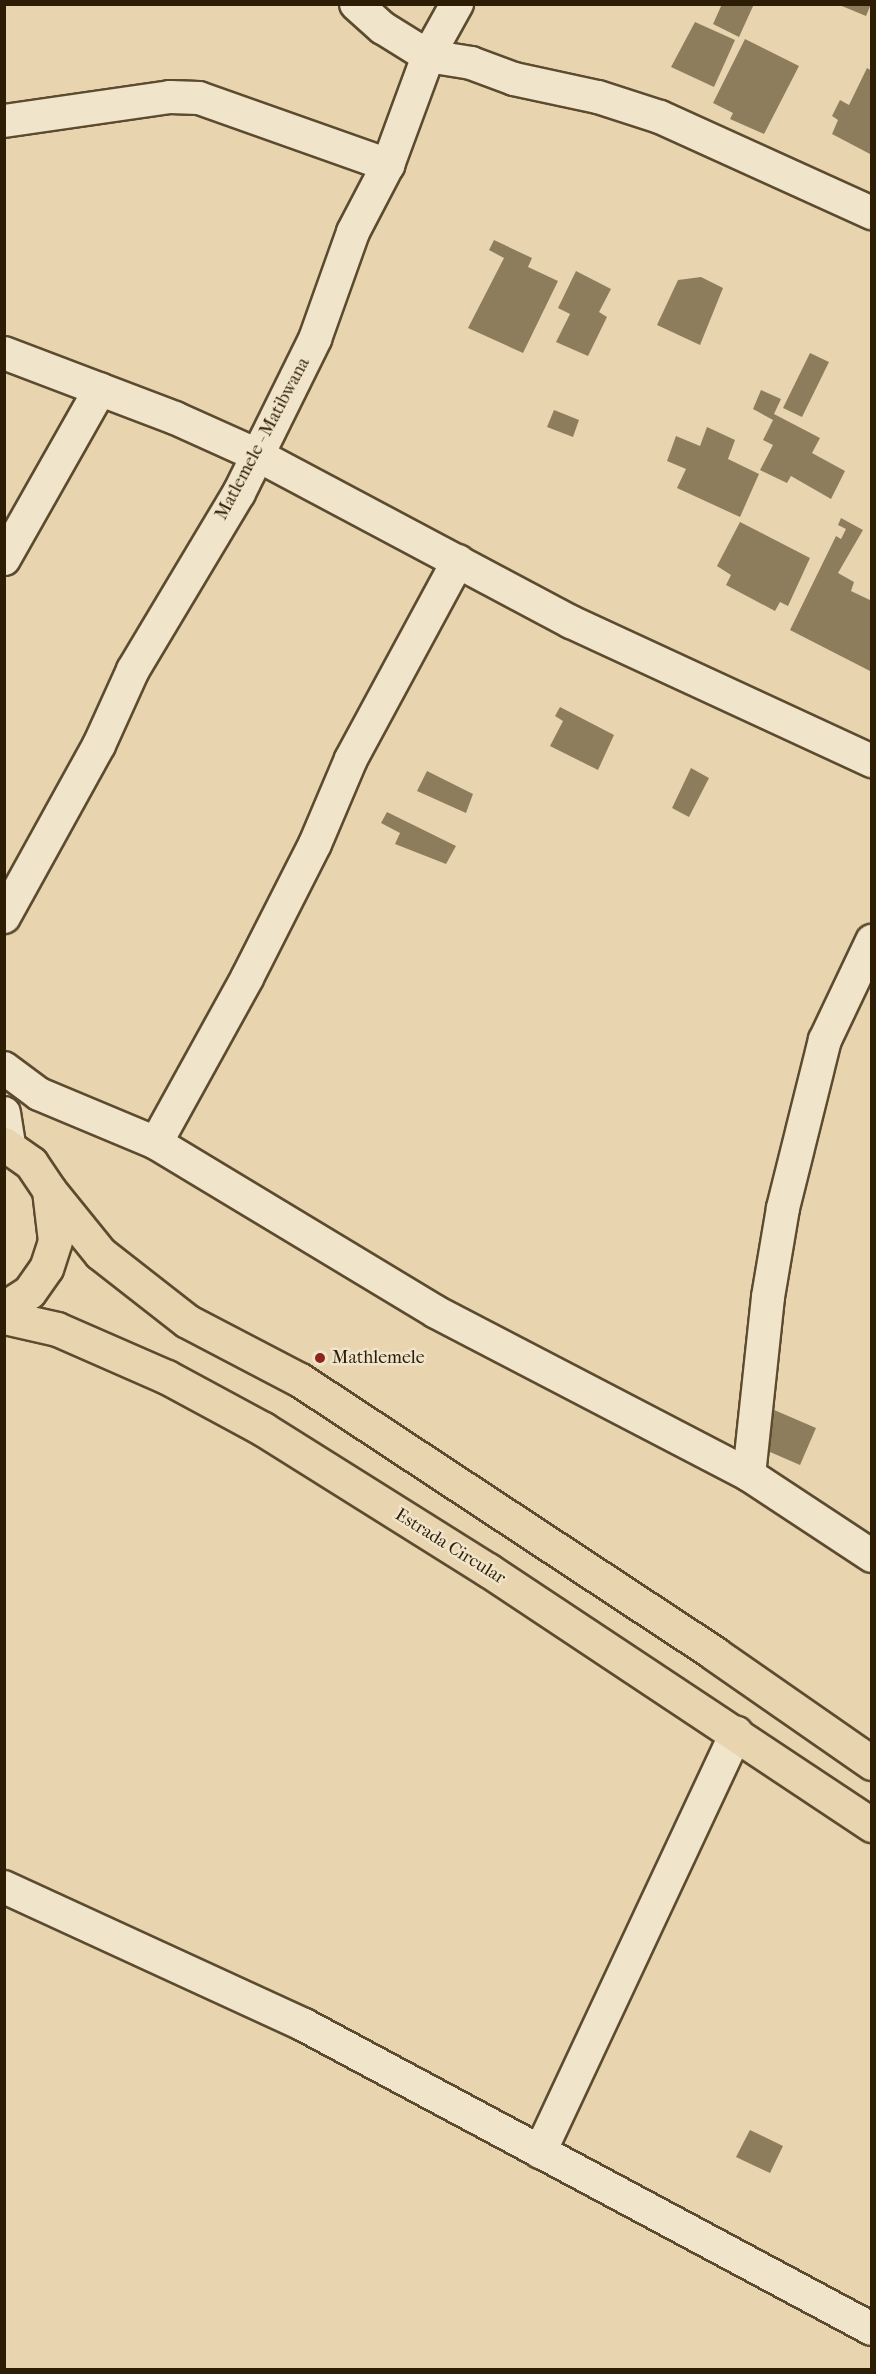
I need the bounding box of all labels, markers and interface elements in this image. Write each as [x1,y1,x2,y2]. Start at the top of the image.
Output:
street label: Matlemele - Matibwana [211,354,315,524]
place label: Mathlemele [332,1347,425,1369]
marker: Mathlemele [313,1351,327,1365]
street label: Estrada Circular [391,1504,509,1590]

